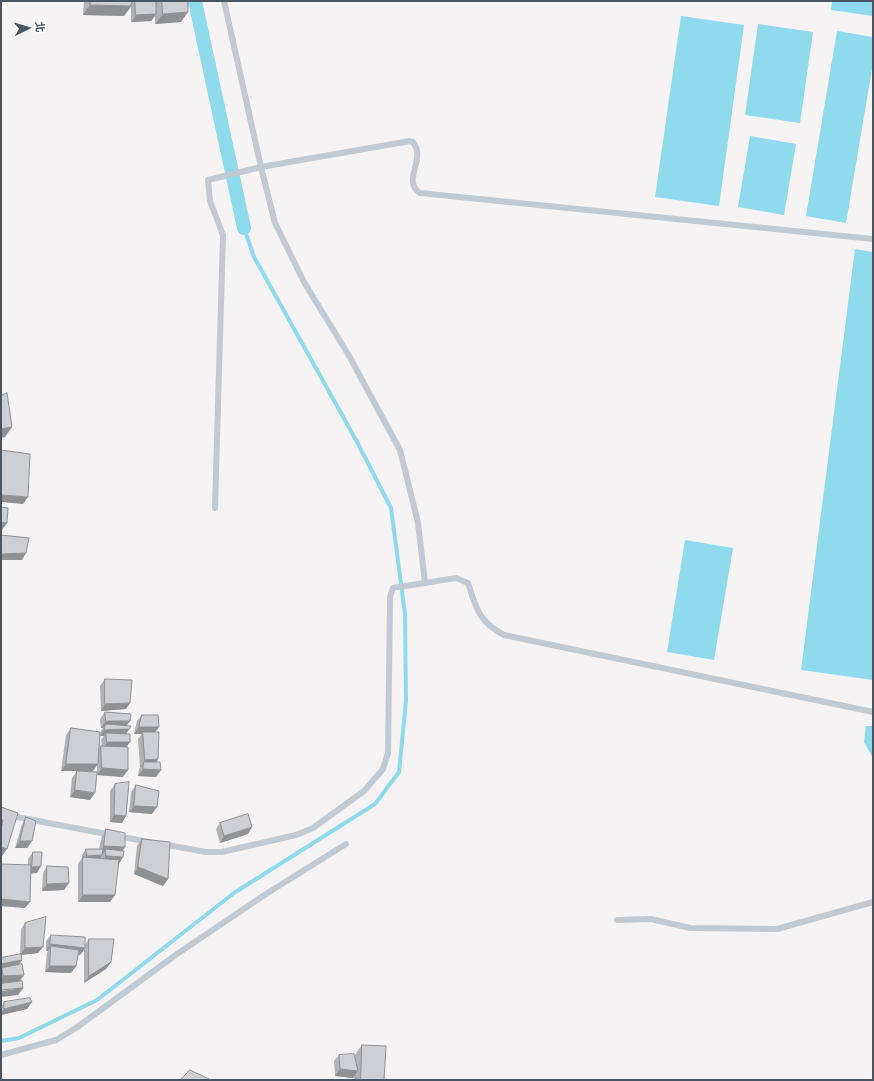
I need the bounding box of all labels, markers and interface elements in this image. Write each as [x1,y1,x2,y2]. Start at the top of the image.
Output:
north arrow [8,8,48,48]
text: 北 [33,21,47,33]

